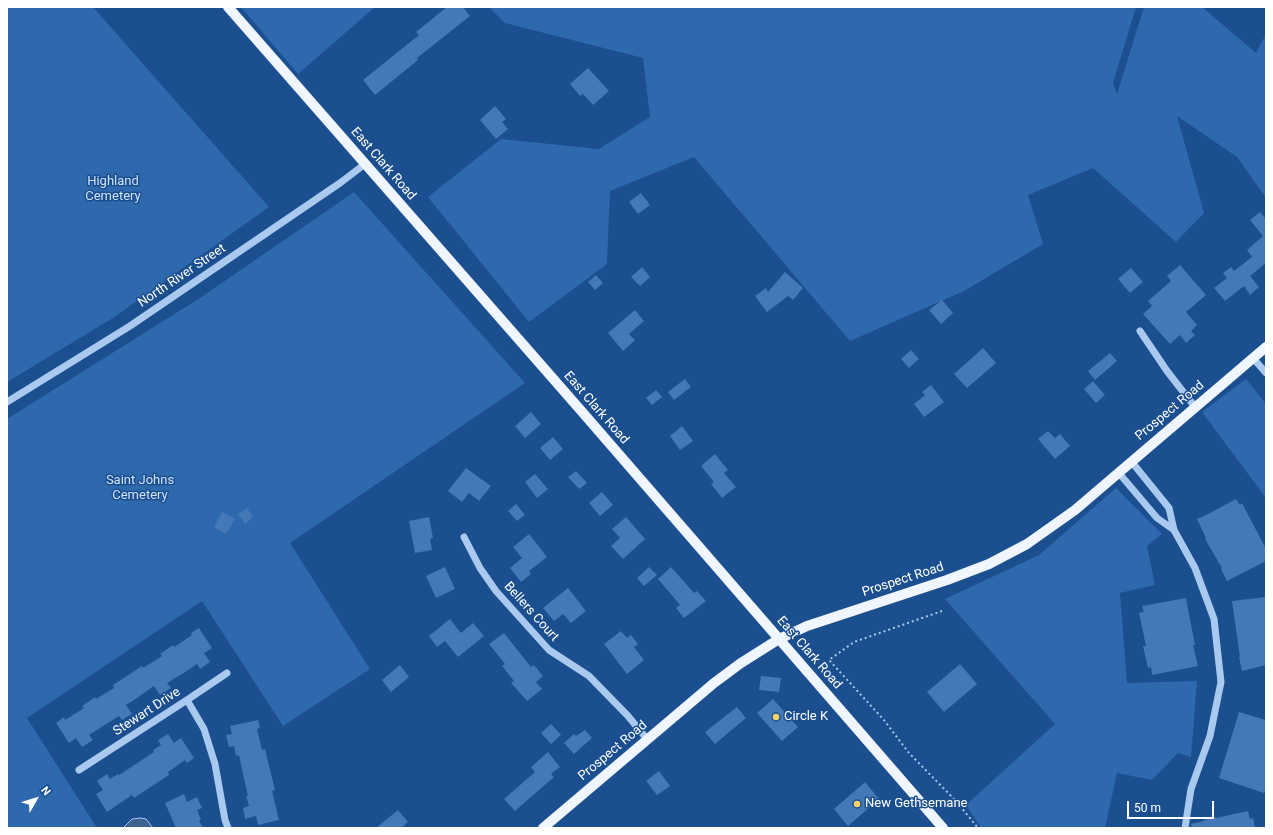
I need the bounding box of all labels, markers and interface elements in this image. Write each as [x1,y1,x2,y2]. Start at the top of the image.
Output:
street label: East Clark Road [347,124,419,204]
park label: Highland Cemetery [85,174,141,205]
street label: North River Street [135,241,229,311]
street label: East Clark Road [560,368,632,448]
street label: Prospect Road [1132,378,1208,444]
park label: Saint Johns Cemetery [106,473,174,504]
street label: Prospect Road [860,559,946,601]
street label: Bellers Court [500,579,562,645]
street label: East Clark Road [773,613,845,693]
street label: Stewart Drive [110,684,184,740]
place label: Circle K [784,709,828,725]
marker: Circle K [771,712,781,722]
street label: Prospect Road [575,718,651,784]
north arrow [16,779,56,819]
text: N [38,784,53,798]
scale bar [1129,793,1216,819]
place label: New Gethsemane [865,796,967,812]
marker: New Gethsemane [852,799,862,809]
text: 50 m [1134,801,1161,815]

